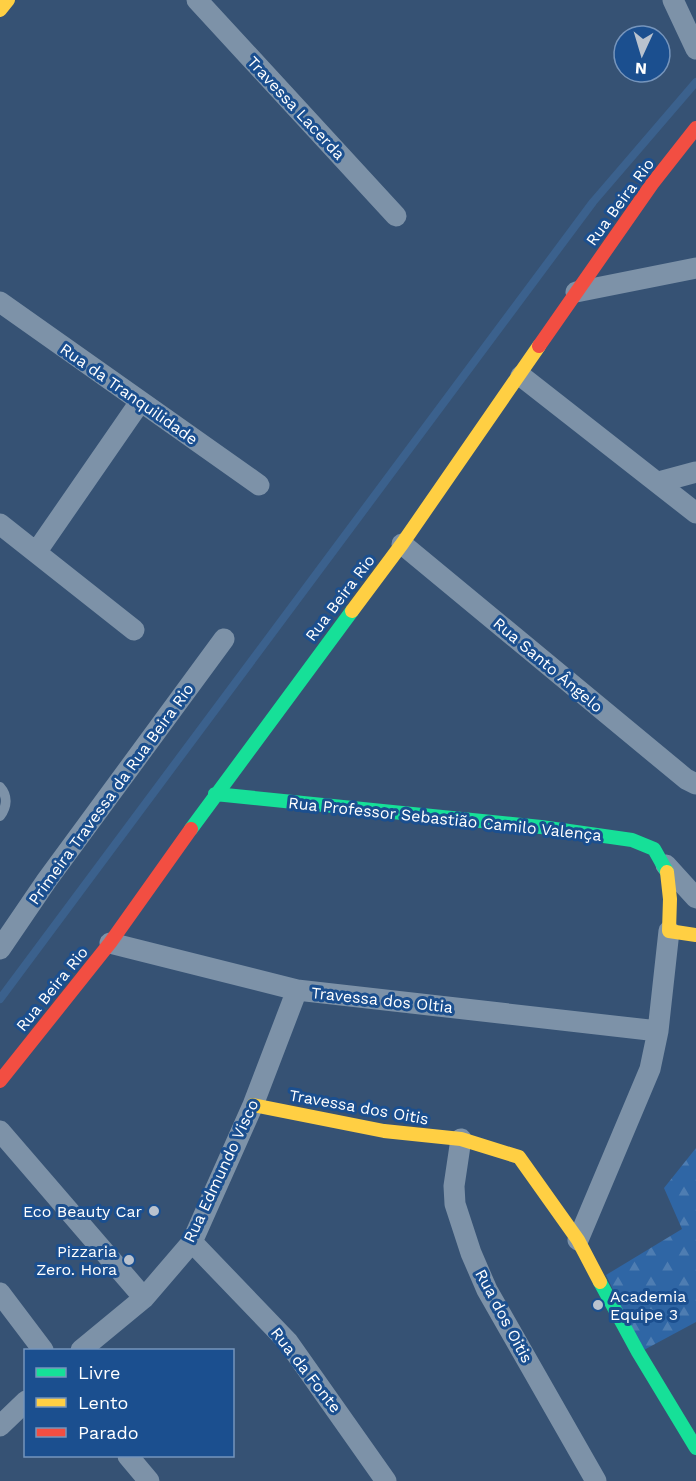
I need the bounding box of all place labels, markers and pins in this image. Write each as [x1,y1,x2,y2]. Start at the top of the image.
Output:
place label: Eco Beauty Car [23,1202,142,1221]
marker: Eco Beauty Car [147,1204,161,1218]
place label: Pizzaria Zero. Hora [36,1242,117,1279]
marker: Pizzaria Zero. Hora [122,1253,136,1267]
place label: Academia Equipe 3 [610,1287,686,1324]
marker: Academia Equipe 3 [591,1298,605,1312]

